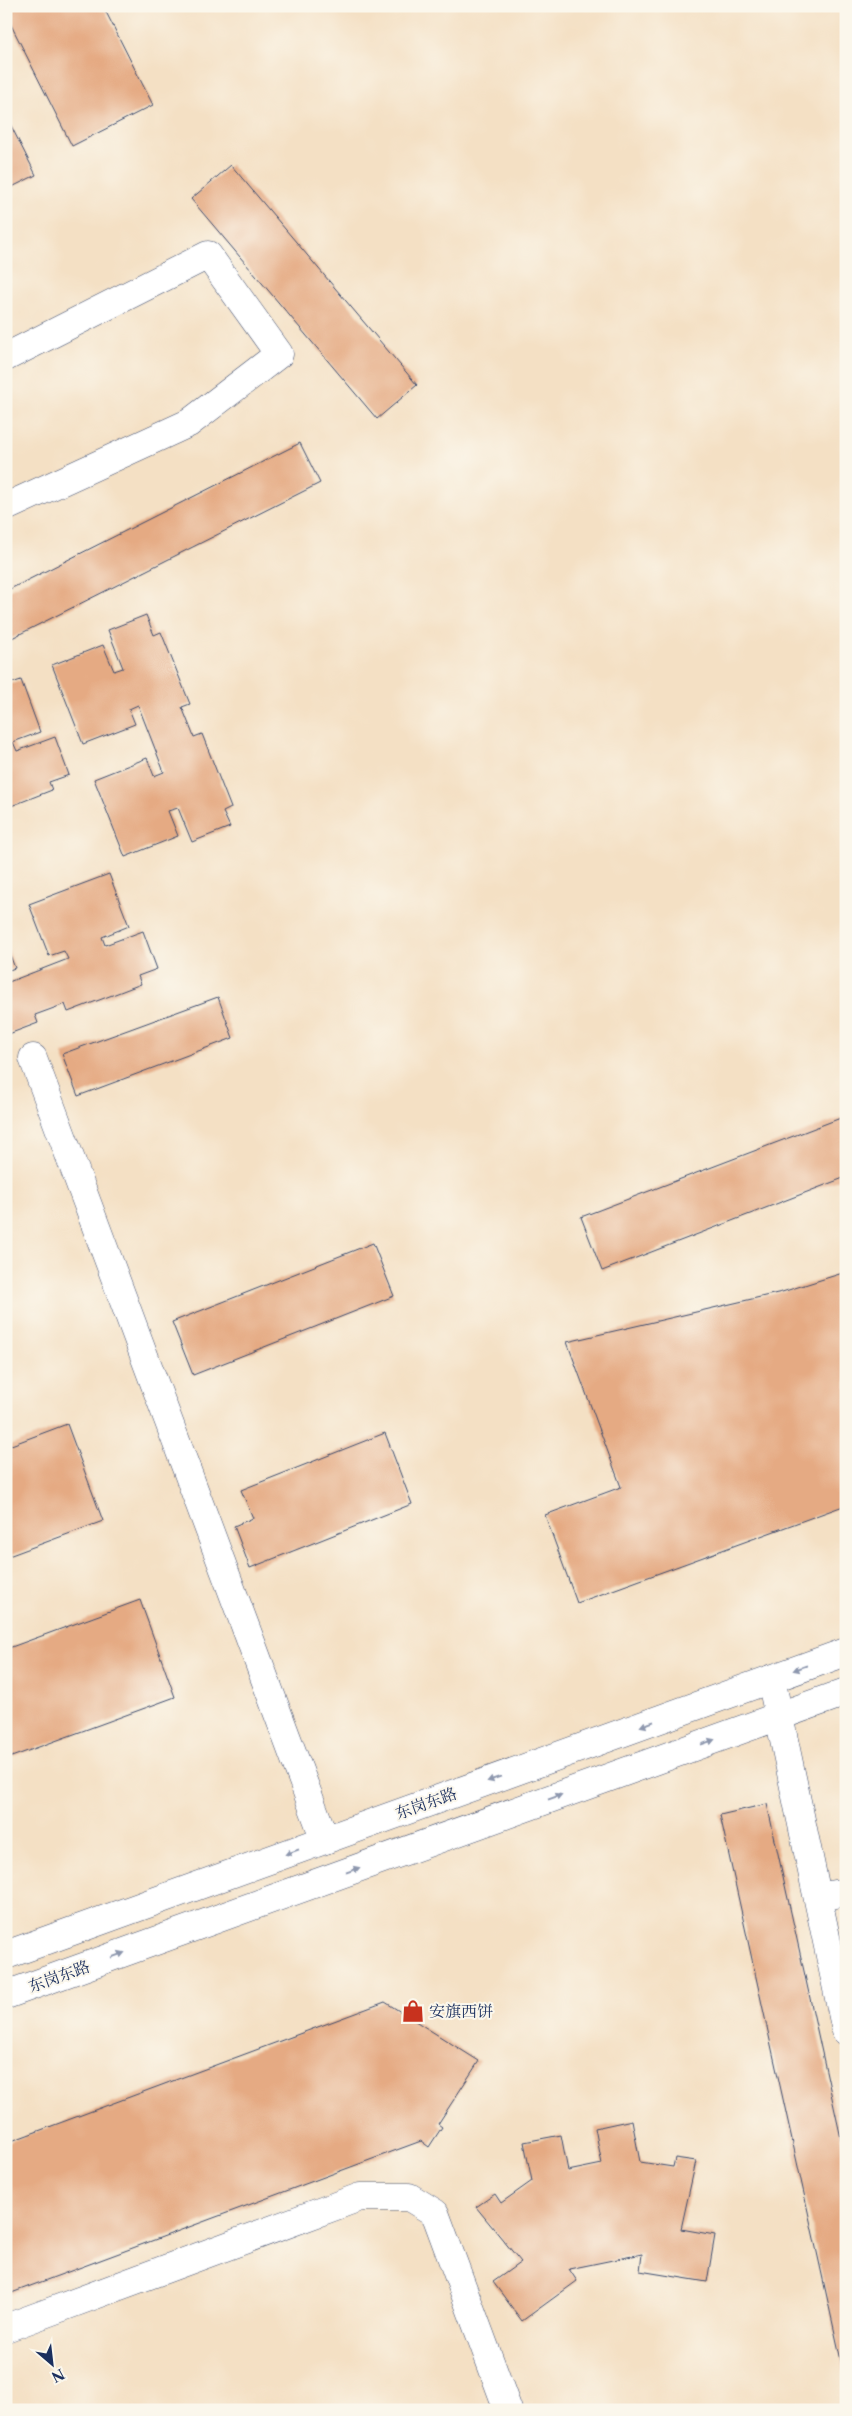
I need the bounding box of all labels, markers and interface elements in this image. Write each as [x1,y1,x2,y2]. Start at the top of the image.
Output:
one-way arrow [792,1665,807,1673]
one-way arrow [639,1720,654,1728]
one-way arrow [701,1738,716,1746]
one-way arrow [486,1775,501,1783]
street label: 东岗东路 [393,1783,459,1823]
one-way arrow [548,1793,563,1800]
one-way arrow [284,1848,299,1856]
one-way arrow [346,1866,361,1874]
one-way arrow [111,1951,126,1959]
street label: 东岗东路 [26,1956,92,1996]
shop icon: 安旗西饼 [400,1998,426,2024]
place label: 安旗西饼 [429,2001,493,2021]
north arrow [28,2338,78,2388]
text: N [49,2365,68,2386]

